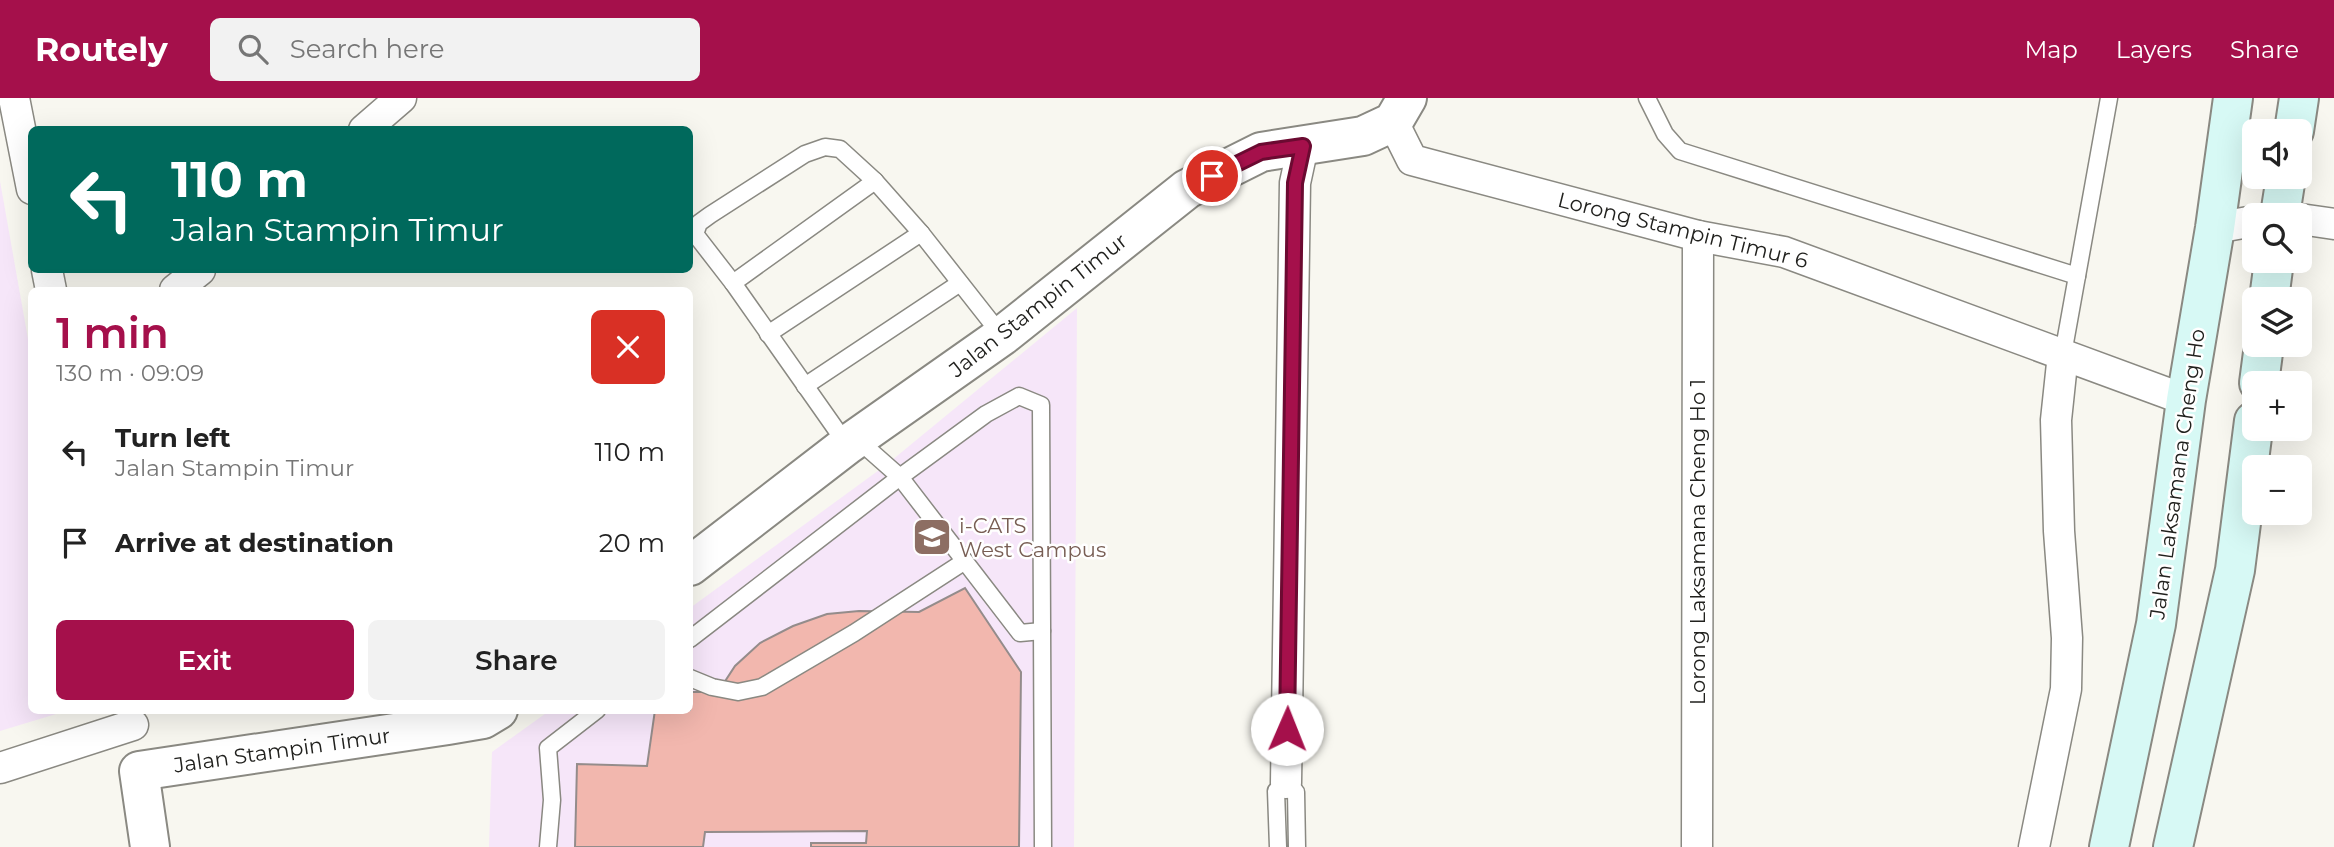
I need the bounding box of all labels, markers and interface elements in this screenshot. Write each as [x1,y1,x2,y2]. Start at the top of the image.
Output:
search box [210,18,700,81]
text: Routely [35,29,168,69]
icon: search [234,30,272,68]
text: Search here [290,33,445,65]
text: Map [2024,35,2078,64]
text: Layers [2116,35,2192,64]
text: Share [2230,35,2299,64]
map controls [2242,119,2312,525]
button: sound [2242,119,2312,189]
pin [1182,146,1242,206]
text: 110 m [171,150,308,209]
icon: left [56,154,147,245]
icon: arrive [1193,157,1231,195]
street label: Lorong Stampin Timur 6 [1555,187,1811,273]
button: search [2242,203,2312,273]
text: Jalan Stampin Timur [171,210,504,249]
street label: Jalan Stampin Timur [943,228,1132,383]
button: layers [2242,287,2312,357]
text: 1 min [56,307,169,359]
button: close [591,310,665,384]
street label: Jalan Laksamana Cheng Ho [2144,327,2210,622]
text: 130 m · 09:09 [56,359,204,387]
button: + [2242,371,2312,441]
street label: Lorong Laksamana Cheng Ho 1 [1685,379,1710,705]
text: Turn left [115,422,231,454]
icon: left [56,433,94,471]
text: 110 m [595,436,665,468]
text: Jalan Stampin Timur [115,454,354,482]
button: − [2242,455,2312,525]
place label: i-CATS West Campus [959,513,1106,562]
school or university icon: i-CATS West Campus [911,516,953,558]
icon: arrive [56,524,94,562]
text: Arrive at destination [115,527,394,559]
text: 20 m [599,527,665,559]
button: Exit [56,620,354,700]
button: Share [368,620,665,700]
position arrow [1250,692,1324,766]
street label: Jalan Stampin Timur [171,722,392,778]

